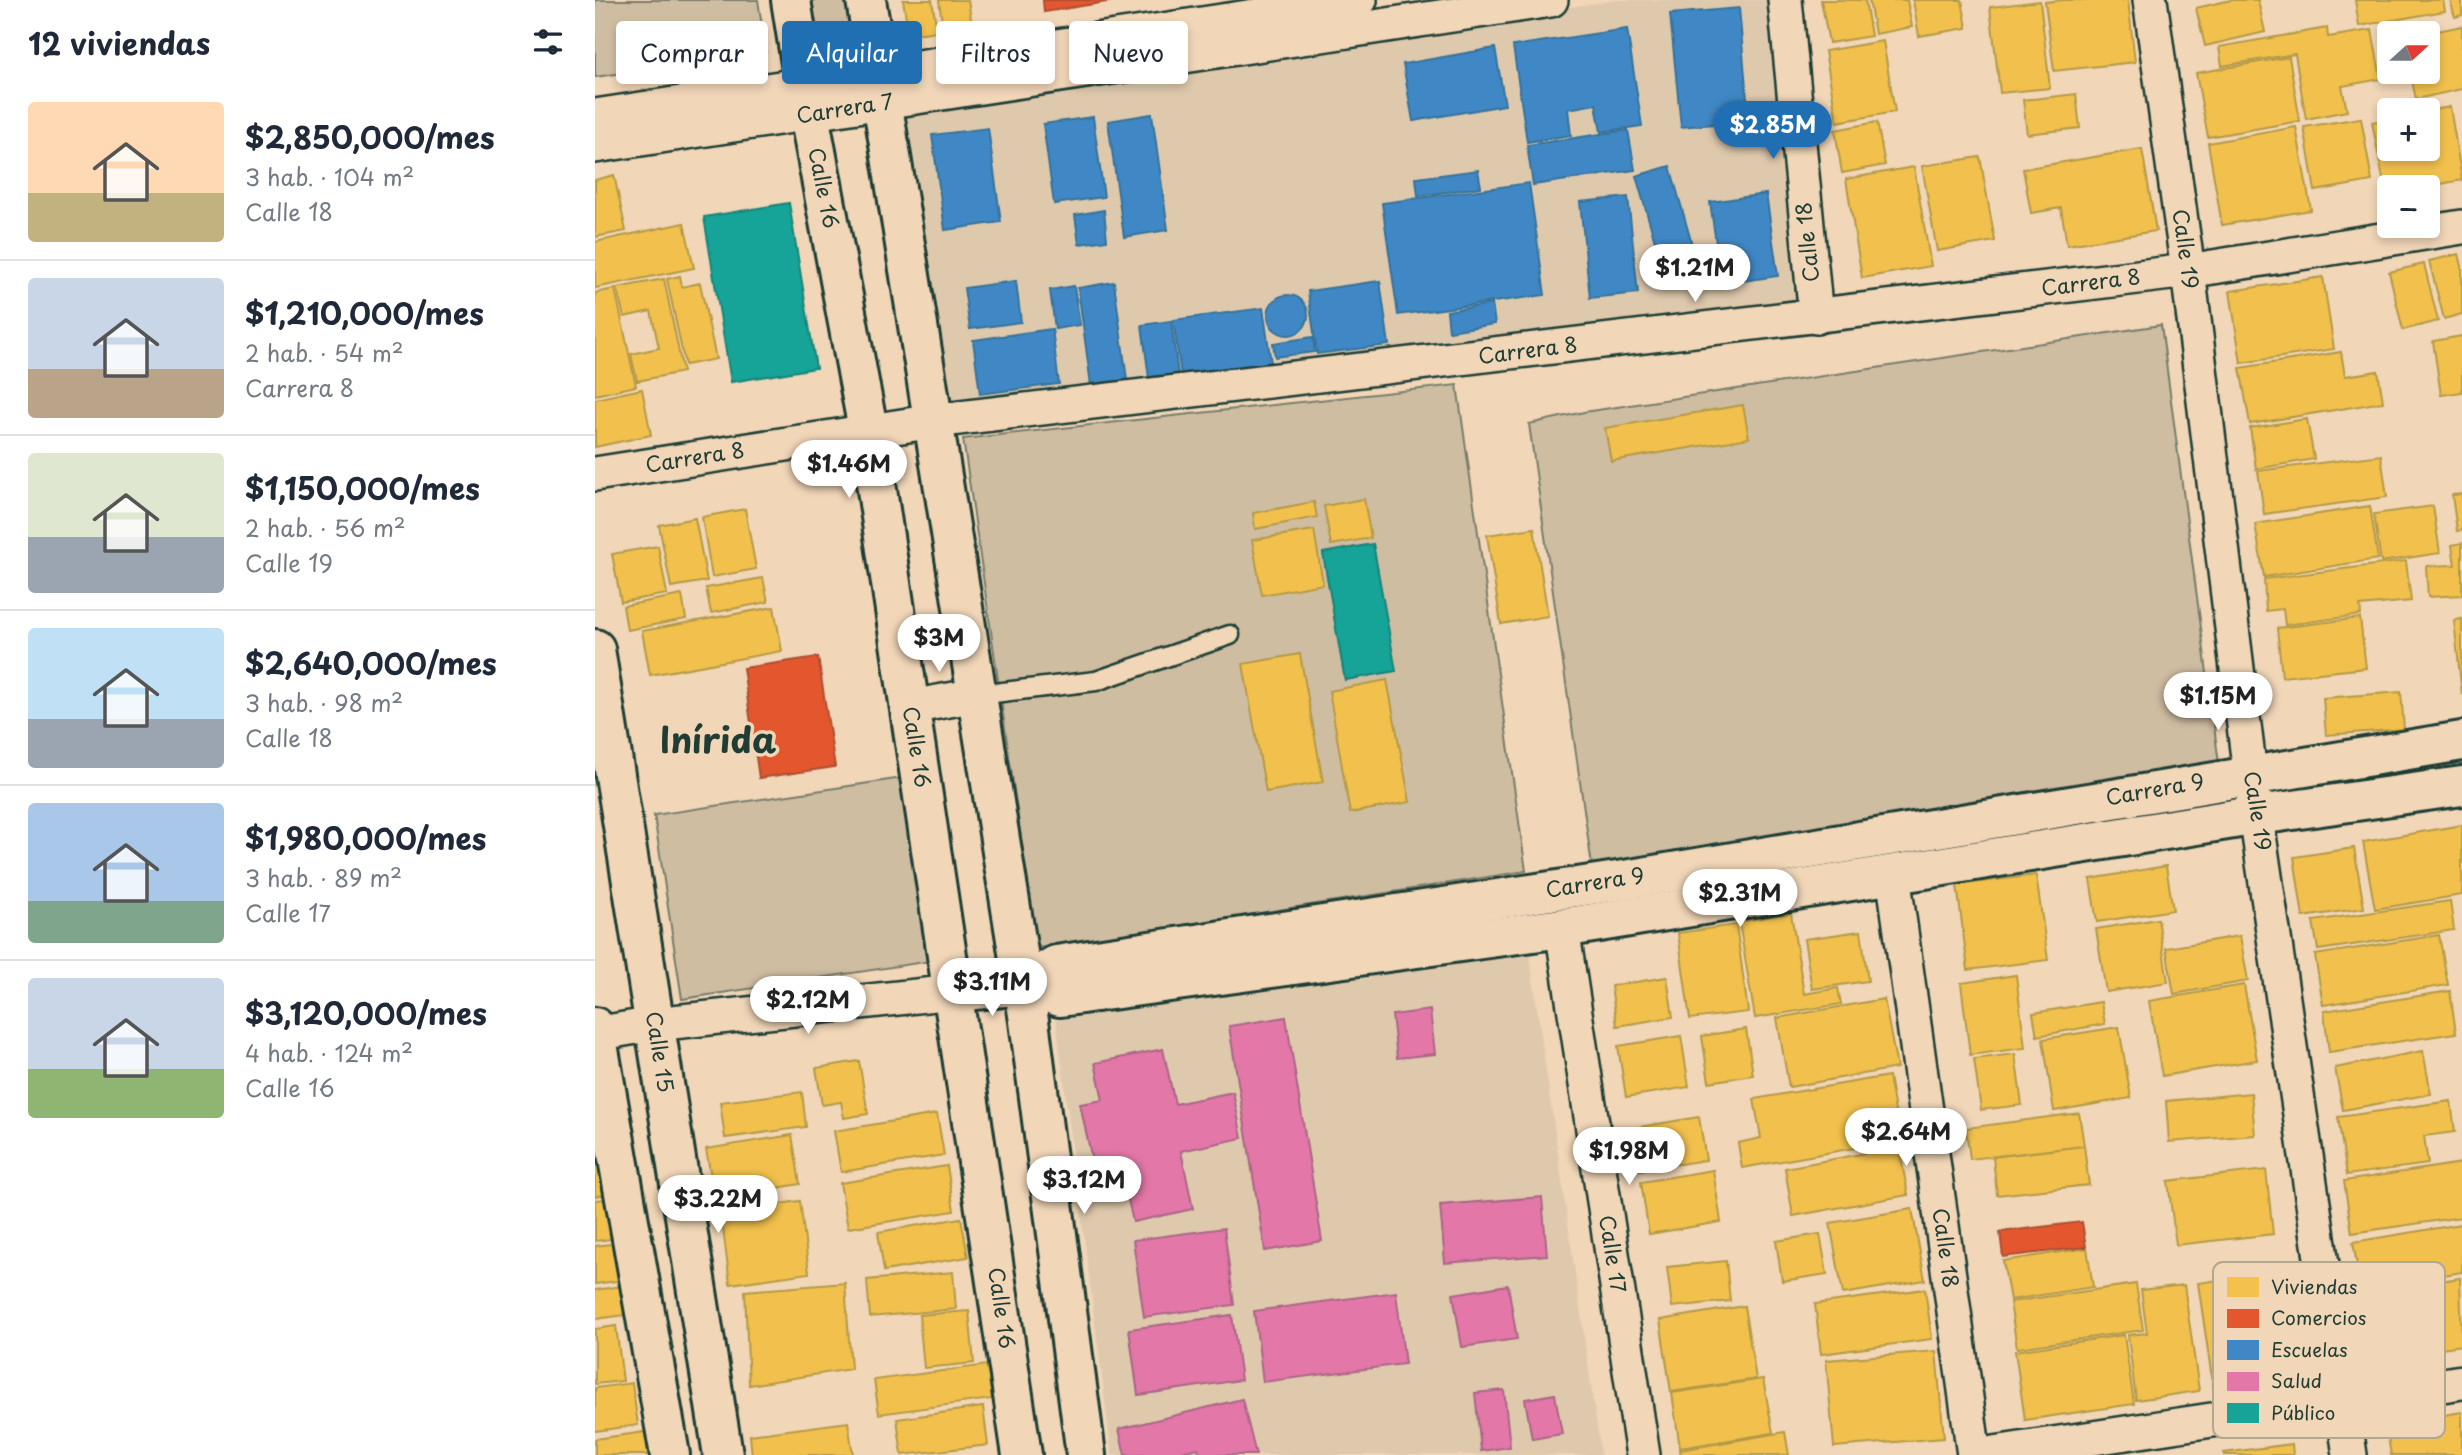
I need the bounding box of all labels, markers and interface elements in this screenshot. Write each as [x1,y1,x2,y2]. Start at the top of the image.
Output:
text: 12 viviendas [28,20,210,65]
chip: Comprar [616,21,768,84]
chip: Alquilar [782,21,922,84]
chip: Filtros [936,21,1055,84]
chip: Nuevo [1069,21,1188,84]
north arrow [2377,21,2439,84]
map controls [2377,21,2440,238]
icon: filters [529,23,567,61]
street label: Carrera 7 [794,84,896,130]
button: + [2377,98,2440,161]
pin: $2.85M [1716,102,1830,161]
text: $2.85M [1730,106,1816,141]
text: $2,850,000/mes [245,114,495,159]
icon: home [84,130,168,214]
street label: Calle 16 [801,144,848,231]
text: 3 hab. · 104 m² [245,159,414,194]
button: − [2377,175,2440,238]
text: Calle 18 [245,194,333,229]
street label: Calle 18 [1786,201,1826,284]
street label: Calle 19 [2166,207,2208,291]
pin: $1.21M [1638,244,1752,304]
text: $1.21M [1655,249,1735,284]
street label: Carrera 8 [2039,259,2142,303]
text: $1,210,000/mes [245,290,484,335]
icon: home [84,306,168,390]
street label: Carrera 8 [1476,327,1579,371]
text: 2 hab. · 54 m² [245,335,404,370]
text: Carrera 8 [245,370,354,405]
street label: Carrera 8 [643,432,746,480]
pin: $1.46M [792,440,906,500]
text: $1.46M [807,445,891,480]
text: $1,150,000/mes [245,465,480,510]
icon: home [84,481,168,565]
text: 2 hab. · 56 m² [245,510,406,545]
text: Calle 19 [245,545,333,580]
pin: $3M [905,614,973,674]
text: $3M [913,619,965,654]
text: $2,640,000/mes [245,640,497,685]
icon: home [84,656,168,740]
pin: $1.15M [2161,672,2275,732]
text: $1.15M [2180,677,2256,712]
text: 3 hab. · 98 m² [245,685,403,720]
street label: Calle 16 [896,704,940,790]
district label: Inírida [660,712,776,765]
text: Calle 18 [245,720,333,755]
street label: Carrera 9 [2103,764,2206,812]
street label: Calle 19 [2237,769,2281,853]
text: $1,980,000/mes [245,815,486,860]
icon: home [84,831,168,915]
street label: Carrera 9 [1543,857,1646,905]
text: 3 hab. · 89 m² [245,860,402,895]
pin: $2.31M [1683,870,1797,929]
text: $2.31M [1698,874,1782,909]
text: Calle 17 [245,895,331,930]
pin: $3.11M [935,958,1049,1018]
text: $3.11M [953,963,1031,998]
pin: $2.12M [751,976,865,1036]
text: $2.12M [766,981,850,1016]
text: $3,120,000/mes [245,990,487,1035]
icon: home [84,1006,168,1090]
street label: Calle 15 [639,1009,683,1094]
text: 4 hab. · 124 m² [245,1035,413,1070]
text: Calle 16 [245,1070,335,1105]
pin: $2.64M [1849,1108,1963,1168]
text: $2.64M [1861,1113,1951,1148]
pin: $1.98M [1572,1128,1686,1187]
text: $1.98M [1589,1132,1669,1167]
pin: $3.12M [1027,1156,1141,1216]
text: $3.12M [1042,1161,1126,1196]
pin: $3.22M [661,1176,775,1235]
text: $3.22M [674,1180,762,1215]
street label: Calle 18 [1926,1206,1968,1290]
street label: Calle 17 [1592,1212,1636,1295]
legend [2213,1262,2445,1438]
street label: Calle 16 [981,1265,1025,1350]
text: Viviendas [2271,1272,2357,1300]
text: Comercios [2271,1303,2367,1331]
text: Escuelas [2271,1335,2348,1363]
text: Salud [2271,1366,2322,1394]
text: Público [2271,1398,2335,1426]

